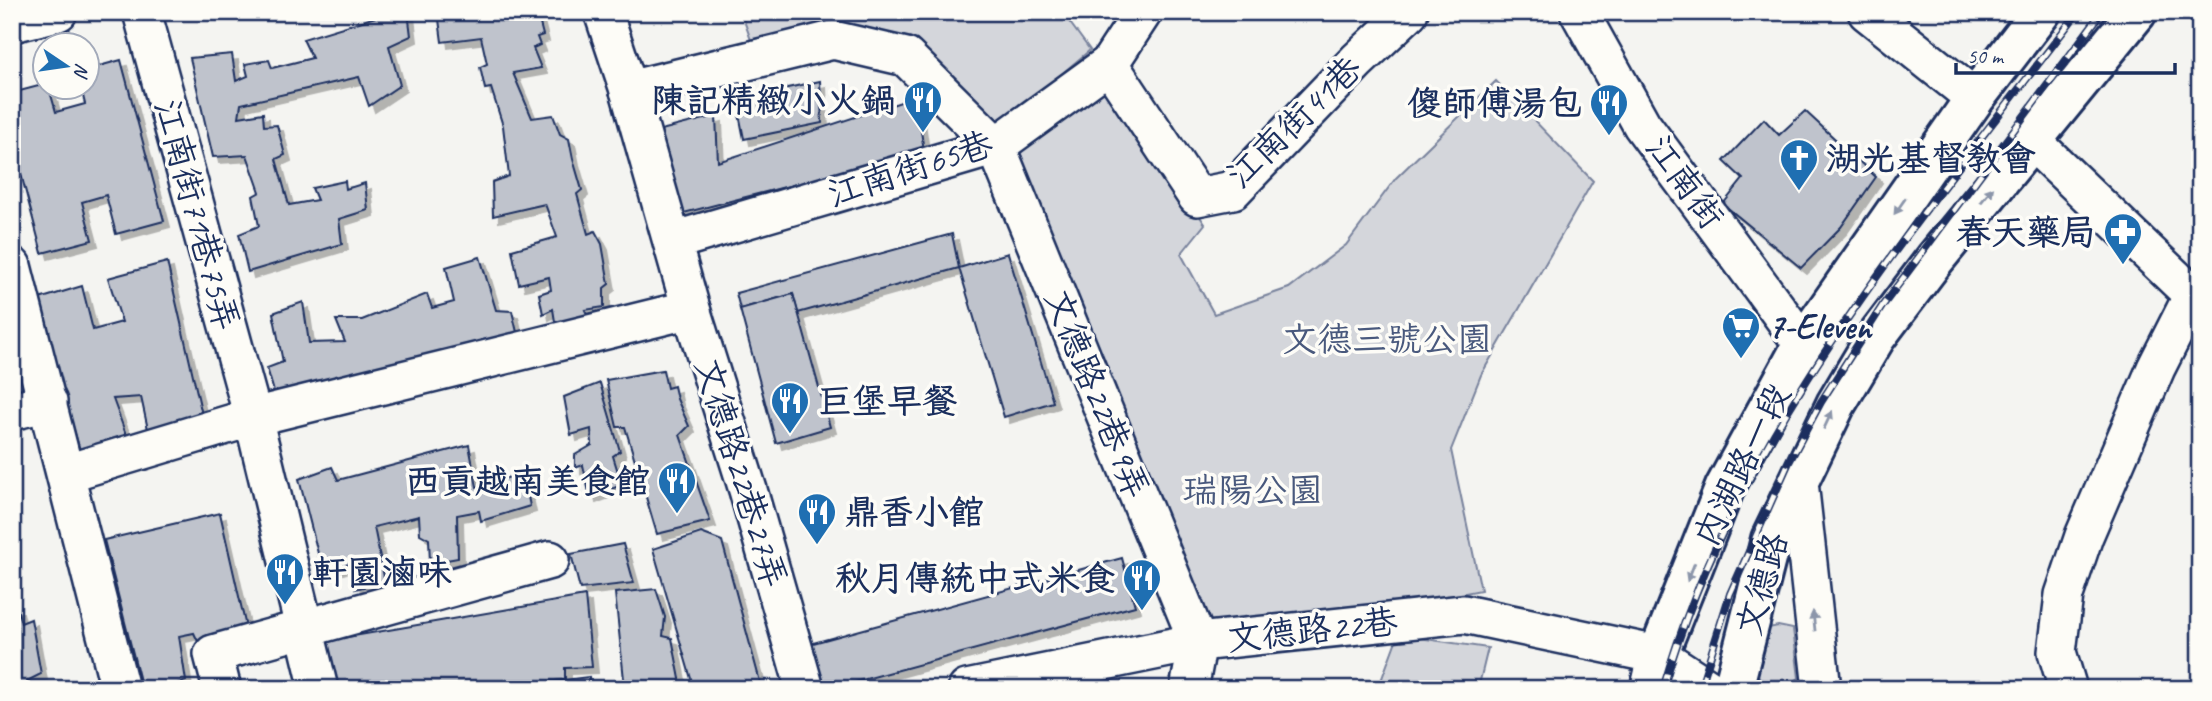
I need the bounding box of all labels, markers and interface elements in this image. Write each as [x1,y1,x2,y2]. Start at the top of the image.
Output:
north arrow [32,32,102,102]
scale bar [1956,32,2175,76]
text: 50 m [1967,43,2005,69]
street label: 江南街41巷 [1217,46,1371,198]
text: N [68,61,95,81]
place label: 陳記精緻小火鍋 [651,78,896,123]
restaurant icon: 陳記精緻小火鍋 [902,79,944,134]
place label: 傻師傅湯包 [1407,81,1582,126]
restaurant icon: 傻師傅湯包 [1588,82,1630,137]
street label: 江南街71巷75弄 [144,94,250,336]
street label: 江南街65巷 [821,121,999,217]
street label: 江南街 [1636,126,1734,238]
place label: 湖光基督教會 [1826,136,2036,181]
church icon: 湖光基督教會 [1778,137,1820,192]
one-way arrow [1979,186,1994,204]
one-way arrow [1893,197,1907,215]
place label: 春天藥局 [1956,210,2096,255]
pharmacy icon: 春天藥局 [2102,211,2144,266]
street label: 文德路22巷9弄 [1035,283,1159,505]
place label: 7-Eleven [1768,304,1873,349]
supermarket icon: 7-Eleven [1720,305,1762,360]
park label: 文德三號公園 [1282,317,1492,362]
street label: 文德路22巷27弄 [685,353,797,593]
street label: 內湖路一段 [1683,376,1801,554]
place label: 巨堡早餐 [817,379,957,424]
restaurant icon: 巨堡早餐 [769,380,811,435]
one-way arrow [1822,410,1834,430]
place label: 西貢越南美食館 [405,459,650,504]
restaurant icon: 西貢越南美食館 [656,460,698,515]
park label: 瑞陽公園 [1183,468,1323,513]
place label: 鼎香小館 [844,490,984,535]
restaurant icon: 鼎香小館 [796,491,838,546]
street label: 文德路 [1726,527,1798,641]
place label: 軒園滷味 [312,550,452,595]
restaurant icon: 軒園滷味 [264,551,306,606]
place label: 秋月傳統中式米食 [835,556,1115,601]
restaurant icon: 秋月傳統中式米食 [1121,557,1163,612]
one-way arrow [1685,562,1696,583]
street label: 文德路22巷 [1224,599,1400,661]
one-way arrow [1809,610,1820,632]

